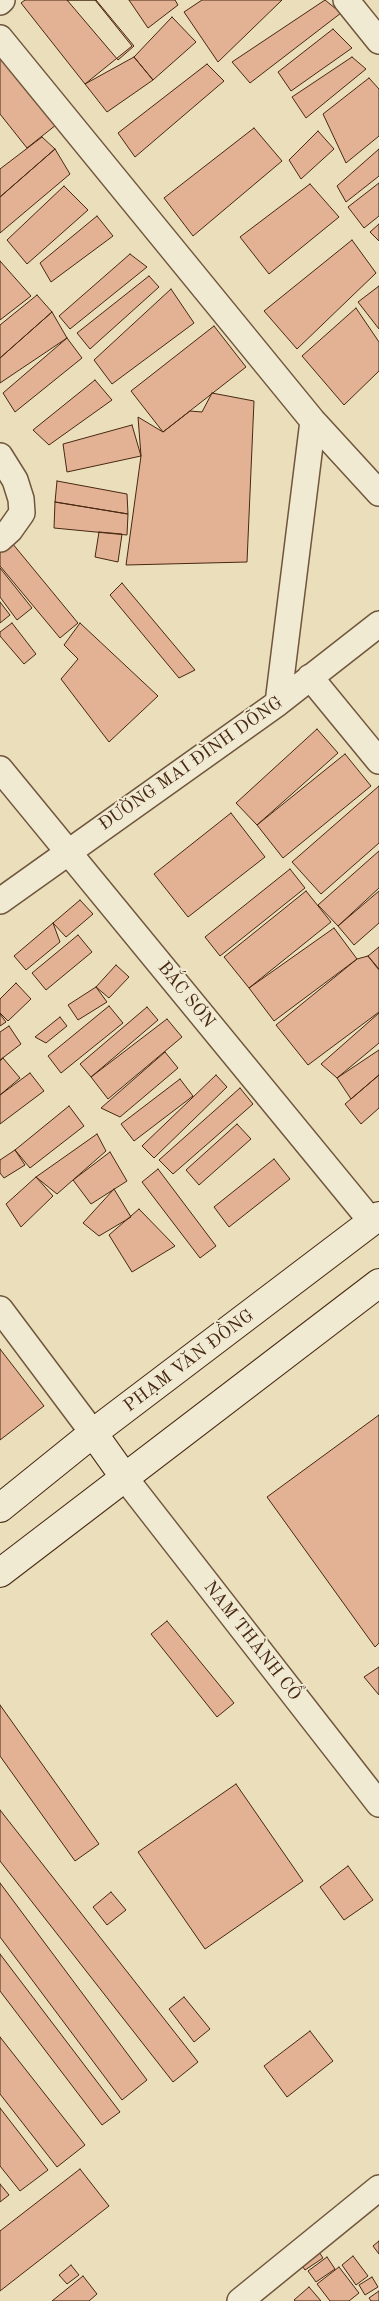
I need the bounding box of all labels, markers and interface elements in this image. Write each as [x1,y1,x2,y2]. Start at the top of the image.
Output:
street label: ĐƯỜNG MAI ĐÌNH DÕNG [95,692,287,836]
street label: BẮC SƠN [153,957,219,1033]
street label: PHẠM VĂN ĐỒNG [120,1305,258,1417]
street label: NAM THÀNH CỔ [199,1577,305,1705]

